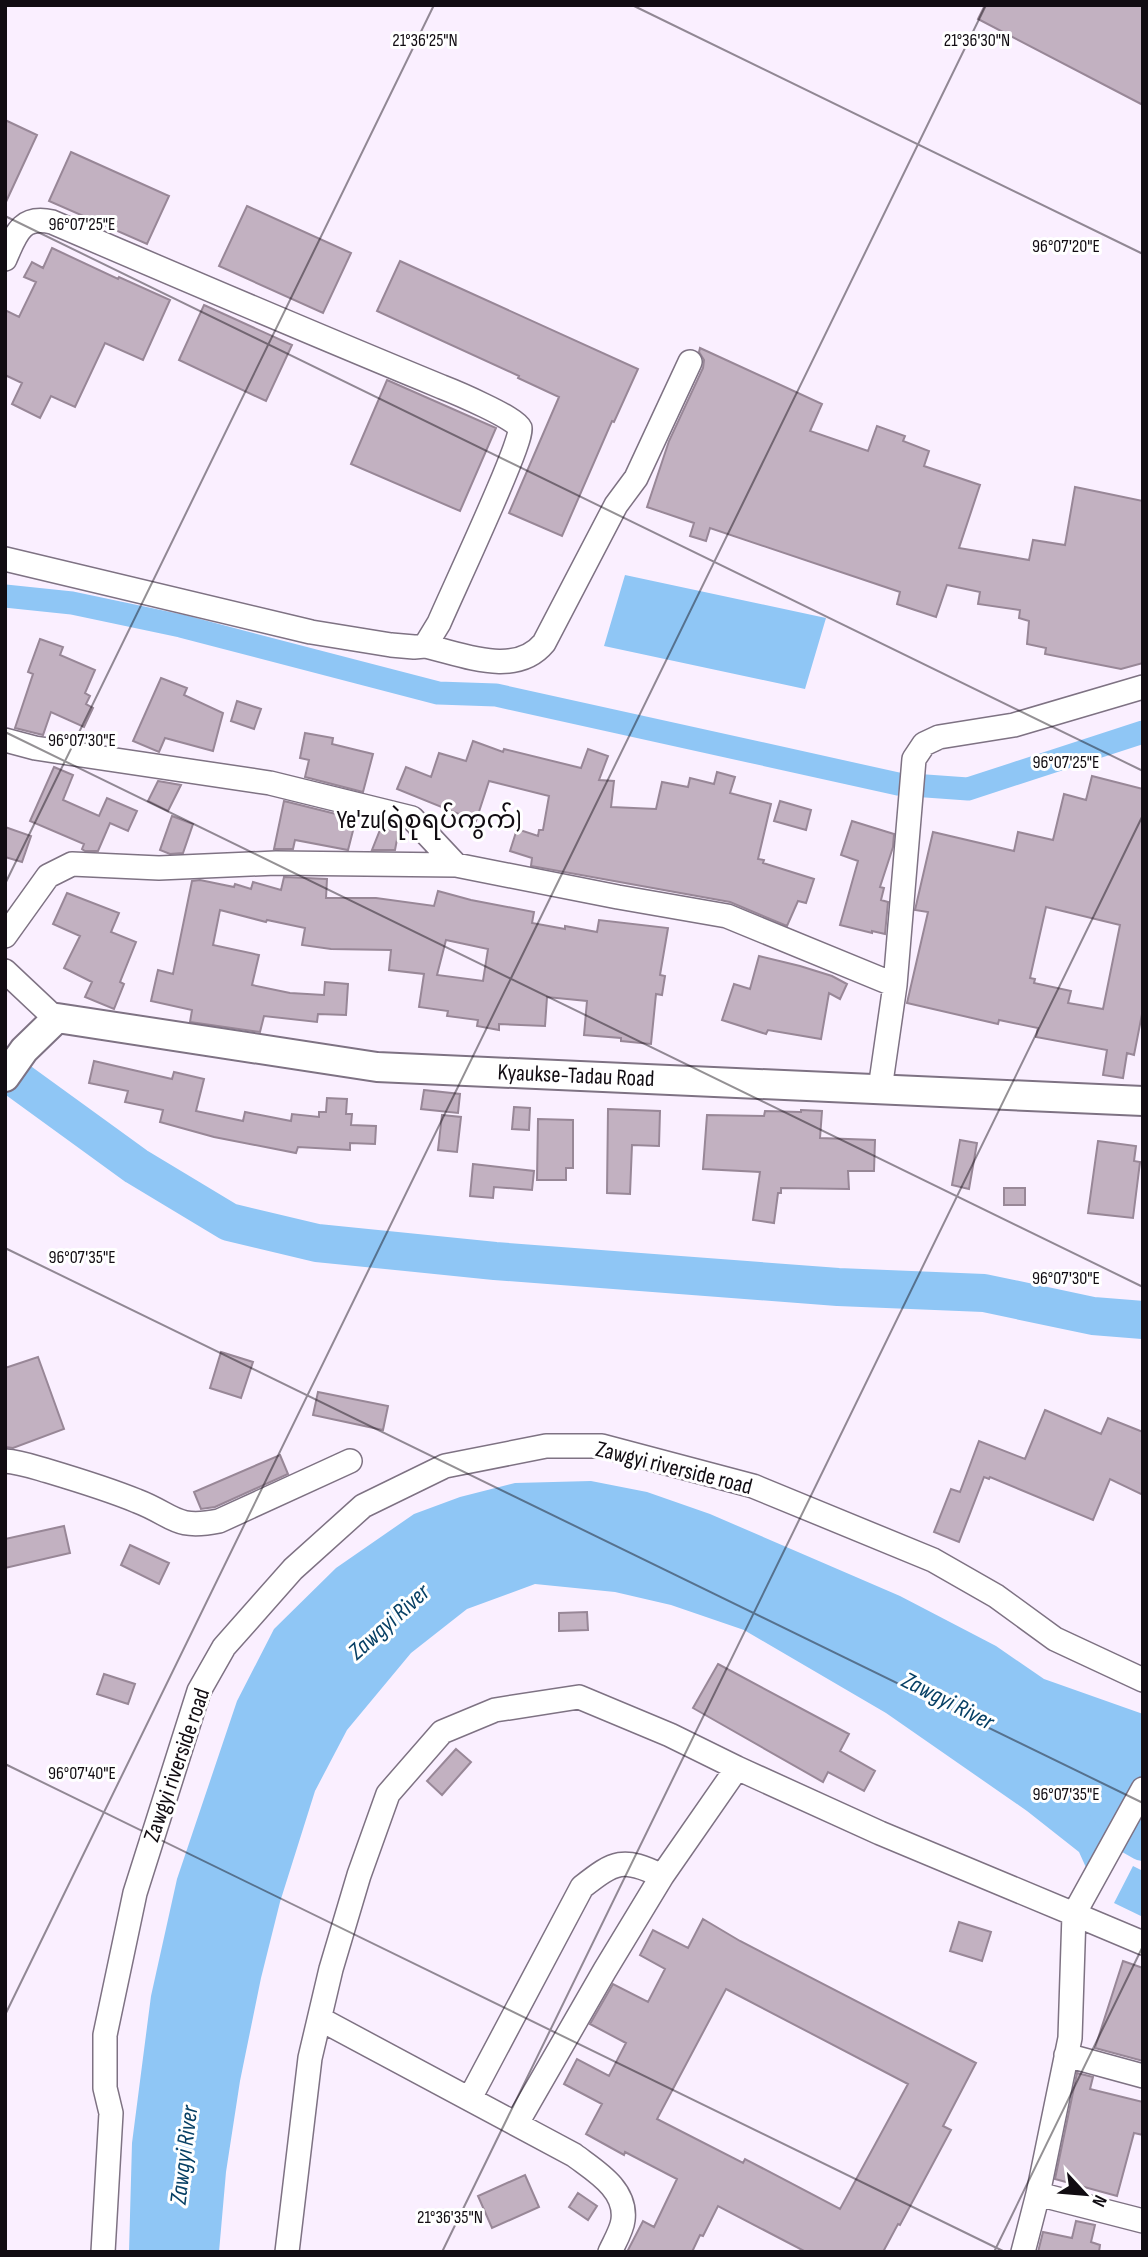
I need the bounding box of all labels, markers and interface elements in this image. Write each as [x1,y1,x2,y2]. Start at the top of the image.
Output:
text: 21°36'25"N [392,30,458,51]
text: 21°36'30"N [944,30,1010,51]
text: 96°07'25"E [48,214,116,235]
text: 96°07'20"E [1032,236,1100,257]
text: 96°07'30"E [48,730,116,751]
text: 96°07'25"E [1032,752,1100,773]
district label: Ye'zu(ရဲစုရပ်ကွက်) [337,802,521,840]
street label: Kyaukse-Tadau Road [497,1058,655,1093]
text: 96°07'35"E [48,1247,116,1268]
text: 96°07'30"E [1032,1268,1100,1289]
street label: Zawgyi riverside road [593,1435,755,1501]
water label: Zawgyi River [342,1577,437,1667]
water label: Zawgyi River [896,1665,1000,1737]
street label: Zawgyi riverside road [138,1685,216,1845]
text: 96°07'40"E [48,1763,116,1784]
text: 96°07'35"E [1032,1784,1100,1805]
water label: Zawgyi River [163,2103,205,2207]
north arrow [1050,2159,1120,2229]
text: N [1086,2191,1111,2210]
text: 21°36'35"N [417,2207,483,2228]

